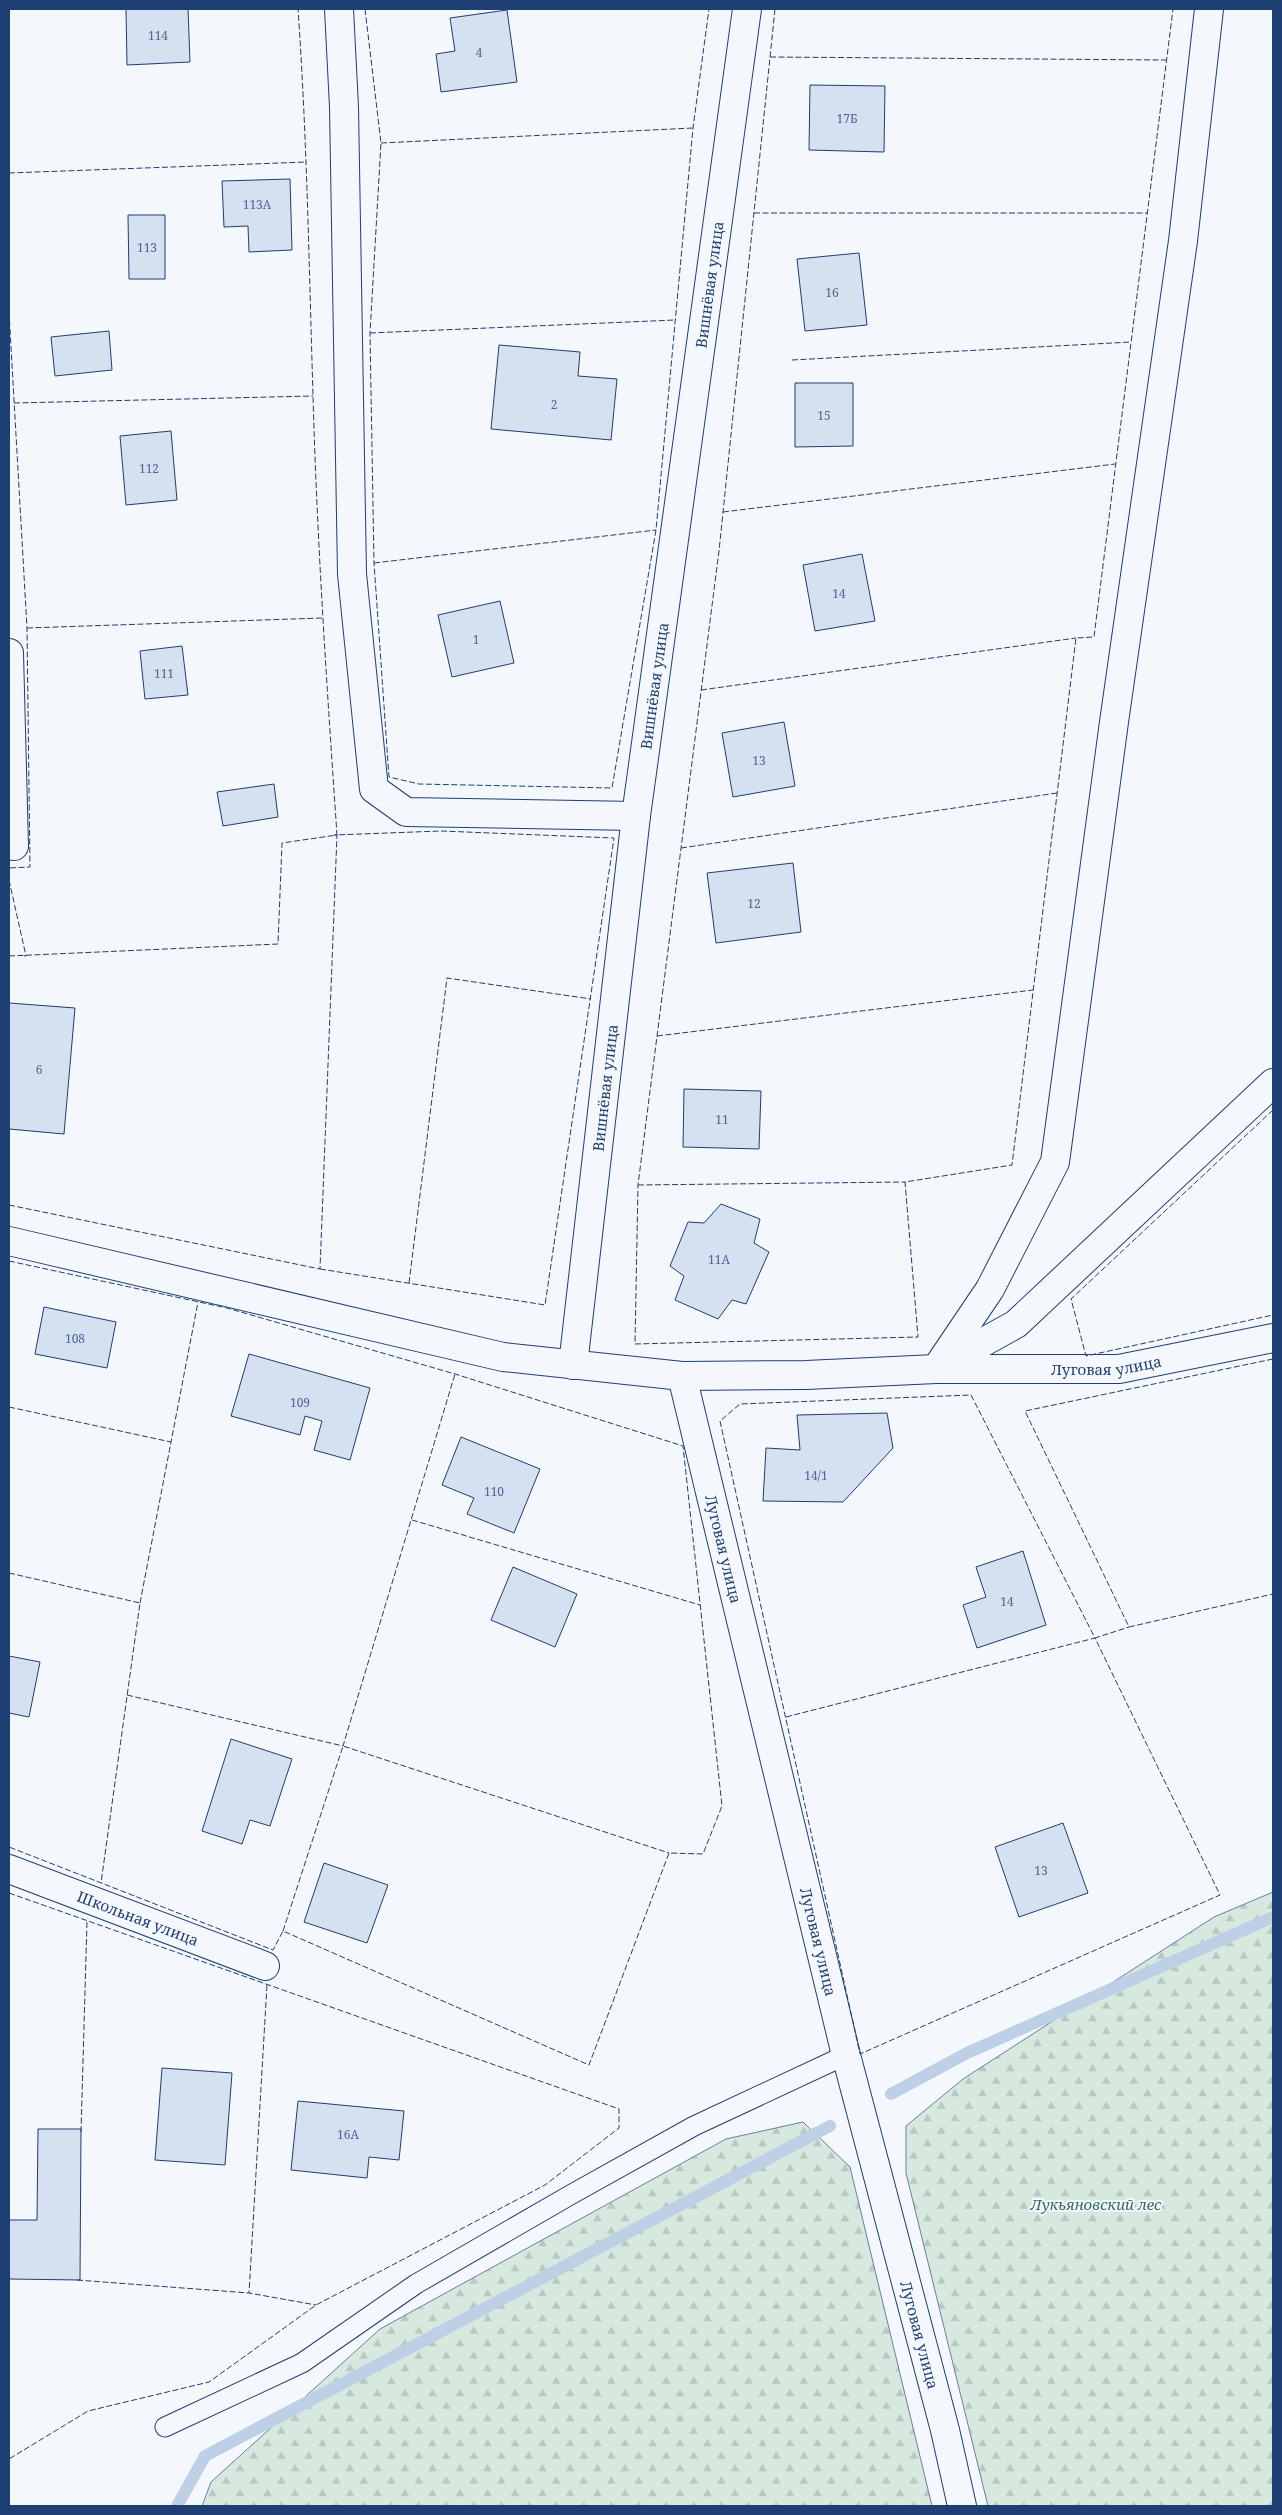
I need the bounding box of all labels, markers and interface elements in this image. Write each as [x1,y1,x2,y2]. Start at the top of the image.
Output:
house number: 114 [148,27,168,44]
house number: 4 [476,44,483,61]
house number: 17Б [837,110,857,127]
house number: 113А [243,196,272,213]
street label: Вишнёвая улица [690,220,728,349]
house number: 113 [137,239,157,256]
house number: 16 [825,284,839,301]
house number: 2 [551,396,557,413]
house number: 15 [817,407,831,424]
house number: 112 [139,460,159,477]
house number: 14 [832,585,846,602]
street label: Вишнёвая улица [635,621,673,751]
house number: 1 [473,631,479,648]
house number: 111 [154,665,174,682]
house number: 13 [752,752,766,769]
house number: 12 [747,895,761,912]
street label: Вишнёвая улица [588,1023,622,1152]
house number: 6 [36,1061,43,1078]
house number: 11 [715,1111,729,1128]
house number: 11А [708,1251,730,1268]
house number: 108 [65,1330,85,1347]
street label: Луговая улица [1051,1351,1163,1379]
house number: 109 [290,1394,310,1411]
house number: 14/1 [804,1467,828,1484]
house number: 110 [484,1483,504,1500]
street label: Луговая улица [701,1493,747,1605]
house number: 14 [1000,1593,1014,1610]
house number: 13 [1034,1862,1048,1879]
street label: Луговая улица [796,1885,841,1998]
street label: Школьная улица [74,1886,202,1950]
house number: 16А [337,2126,359,2143]
park label: Лукьяновский лес [1030,2194,1162,2214]
street label: Луговая улица [896,2279,944,2391]

